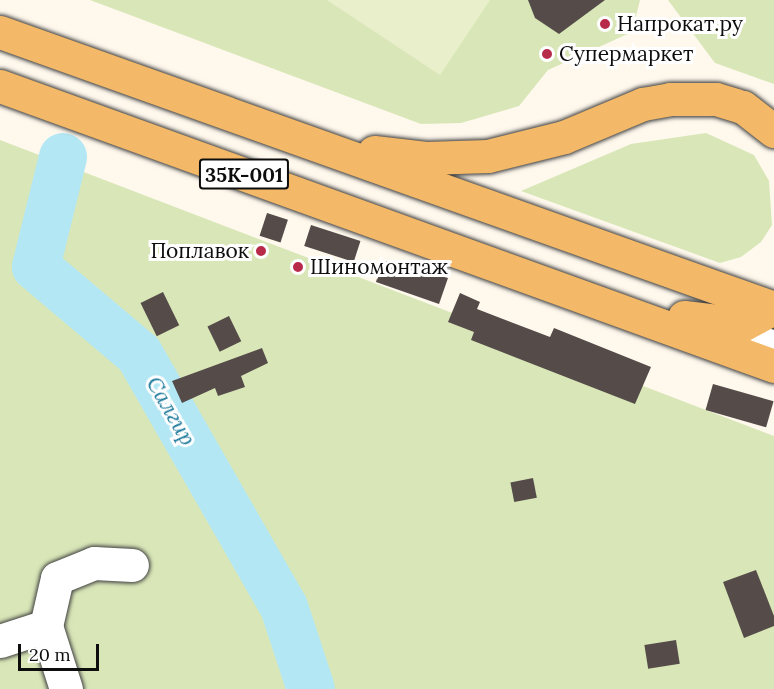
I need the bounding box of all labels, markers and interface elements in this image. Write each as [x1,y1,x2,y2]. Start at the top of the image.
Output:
place label: Напрокат.ру [617,11,743,37]
marker: Напрокат.ру [598,17,612,31]
place label: Супермаркет [559,41,693,67]
marker: Супермаркет [540,47,554,61]
road number: 35К-001 [198,157,290,191]
place label: Поплавок [151,238,249,264]
marker: Поплавок [254,244,268,258]
place label: Шиномонтаж [310,254,448,280]
marker: Шиномонтаж [291,260,305,274]
water label: Салгир [141,372,201,450]
scale bar [21,632,102,670]
text: 20 m [29,643,71,666]

